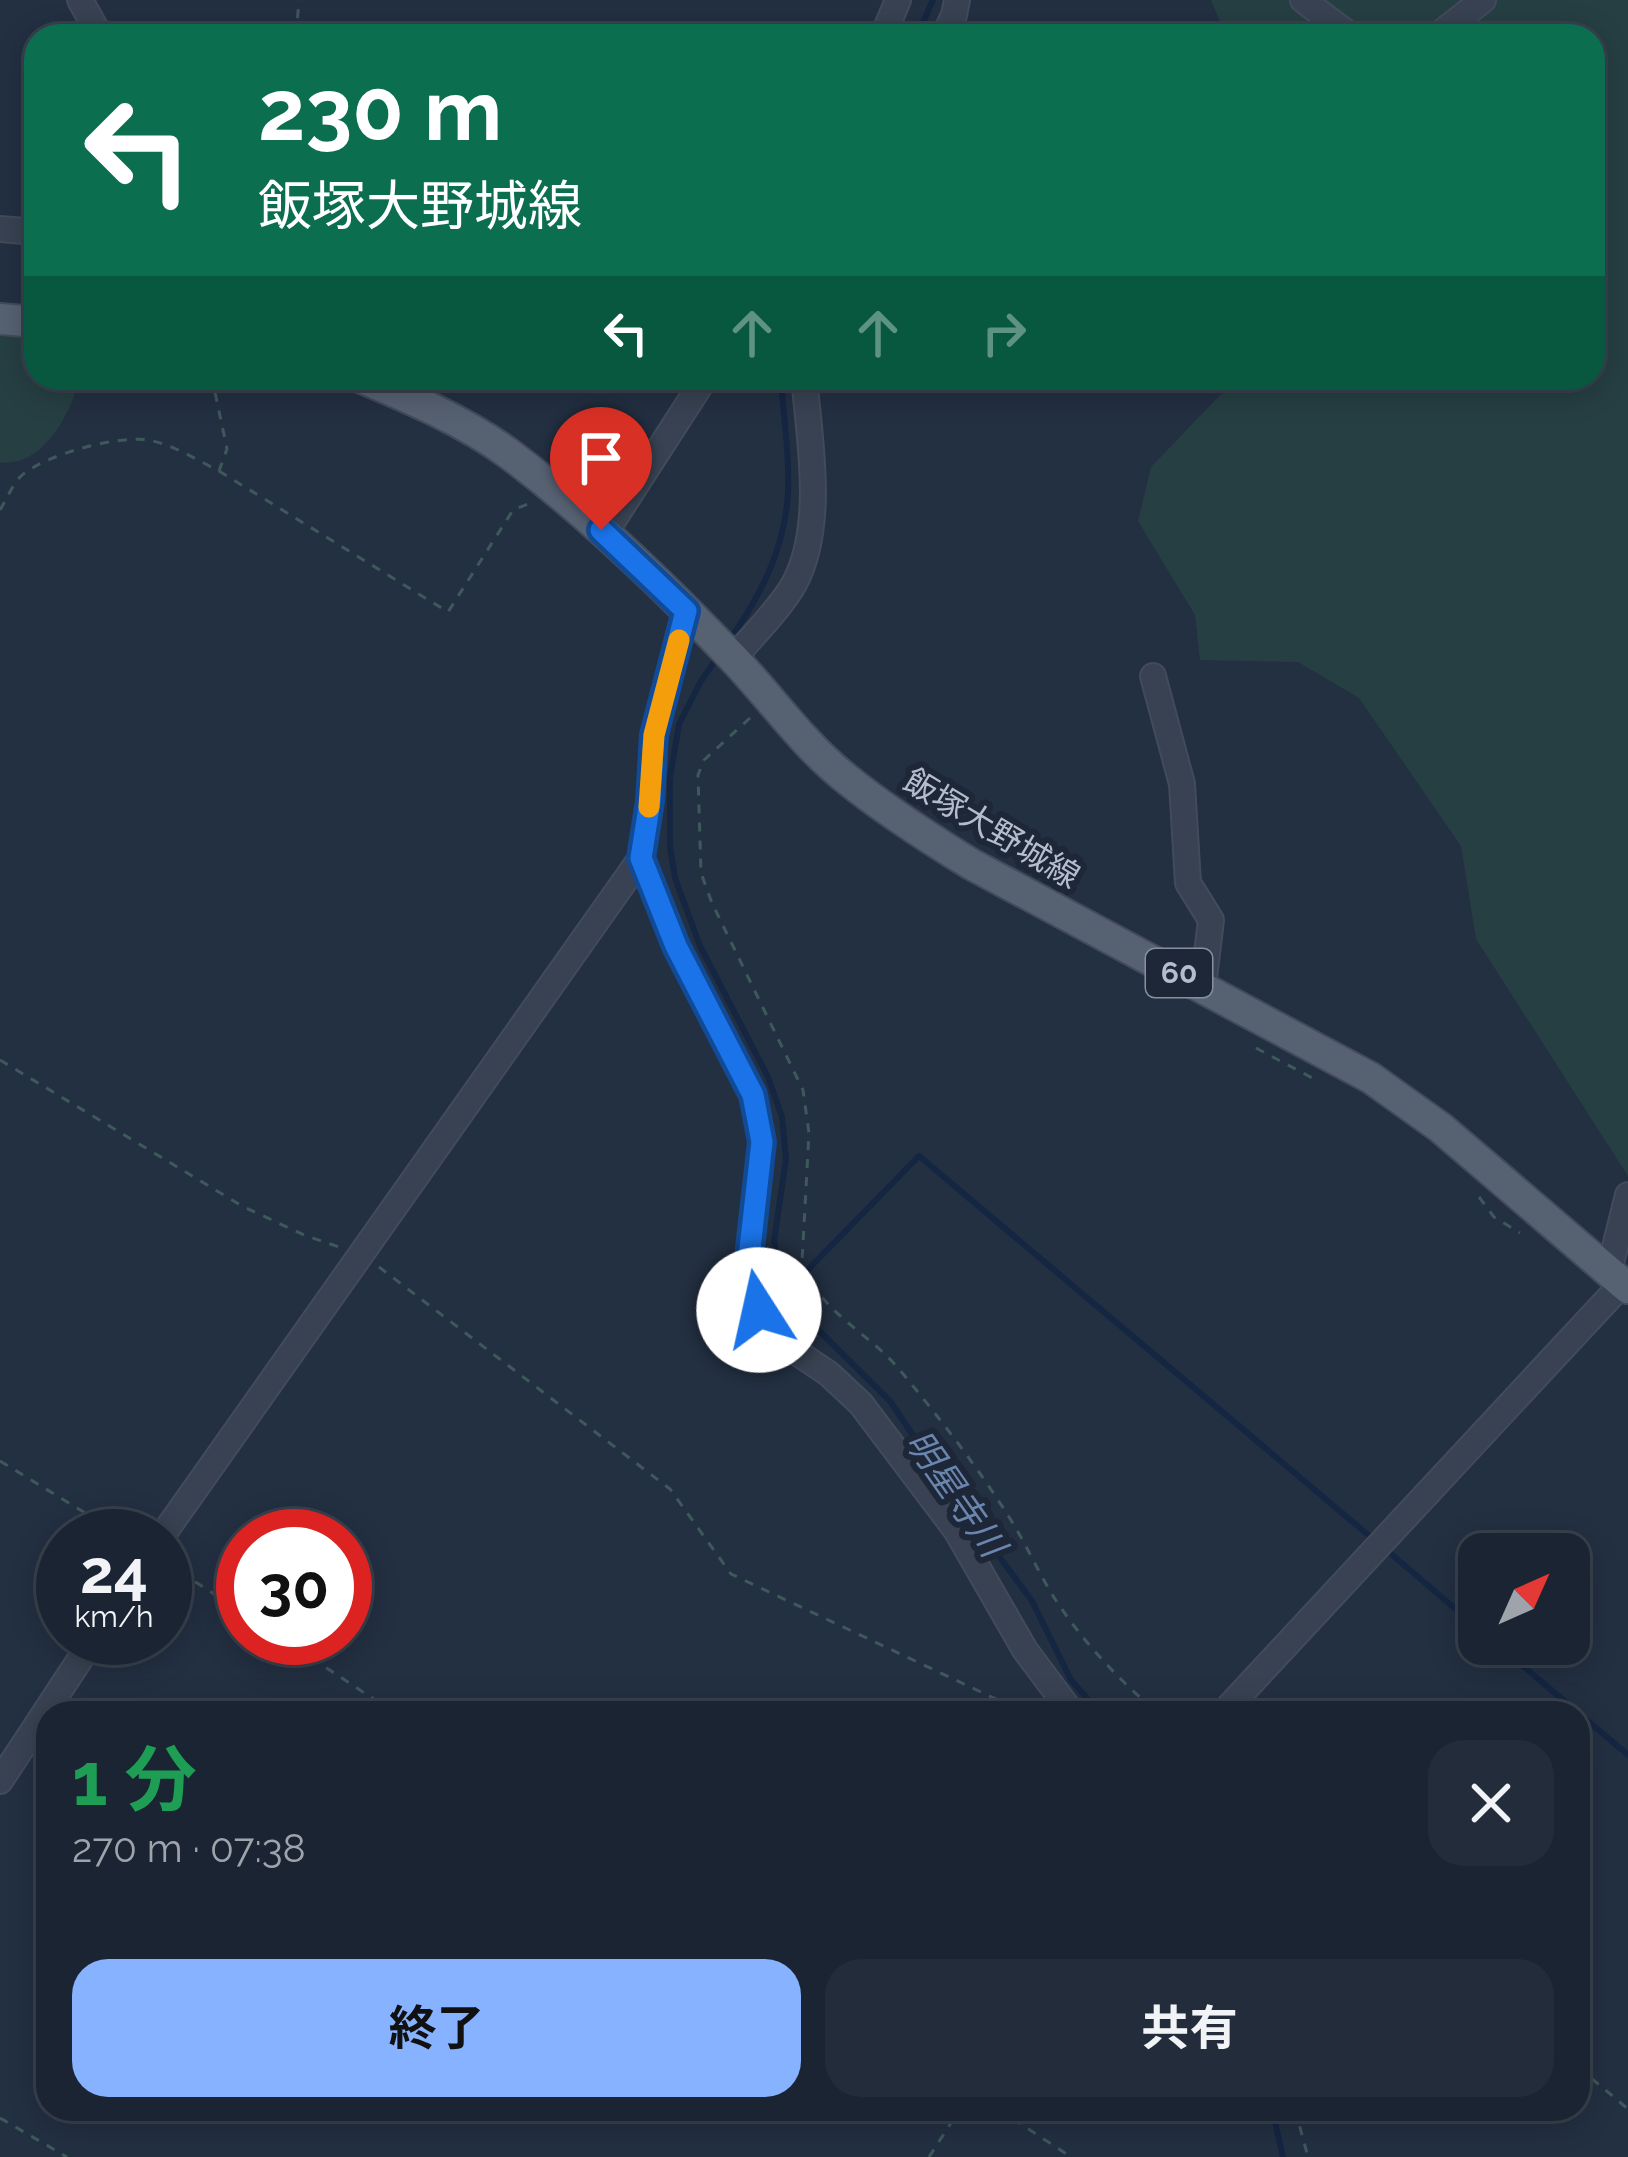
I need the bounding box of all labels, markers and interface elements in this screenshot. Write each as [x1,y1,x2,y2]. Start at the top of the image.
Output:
text: 230 m [258,61,502,160]
icon: left [60,72,216,228]
text: 飯塚大野城線 [258,174,582,238]
icon: left [593,300,659,366]
icon: ahead [719,300,785,366]
icon: ahead [845,300,911,366]
icon: right [971,300,1037,366]
pin [550,407,652,530]
icon: arrive [568,425,634,491]
street label: 飯塚大野城線 [897,761,1087,896]
road number: 60 [1146,949,1212,997]
position arrow [696,1247,822,1373]
water label: 明星寺川 [897,1422,1017,1567]
speed limit sign: 30 [216,1509,372,1665]
north arrow [1458,1533,1590,1665]
map controls [1458,1533,1590,1665]
text: 24 [80,1537,148,1607]
text: km/h [74,1599,154,1634]
text: 1 分 [72,1737,197,1822]
button: close [1428,1740,1554,1866]
text: 270 m · 07:38 [72,1825,306,1871]
button: 終了 [72,1959,801,2097]
button: 共有 [825,1959,1554,2097]

